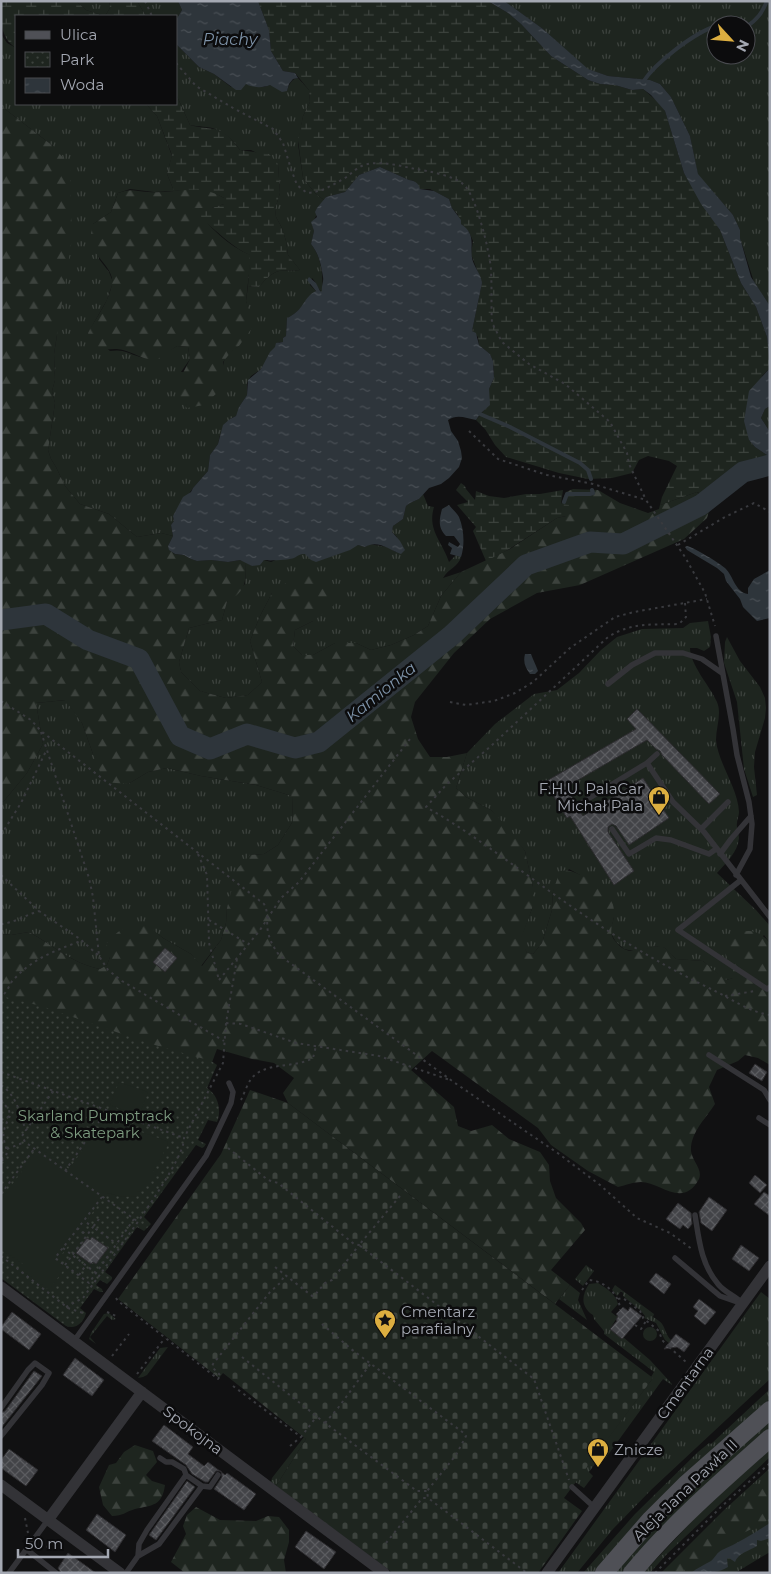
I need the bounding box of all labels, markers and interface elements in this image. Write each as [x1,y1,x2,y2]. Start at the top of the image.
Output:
legend [15,15,178,105]
north arrow [706,15,756,65]
text: Ulica [60,25,97,44]
water label: Piachy [203,30,259,49]
text: N [732,37,753,55]
text: Park [60,50,94,69]
text: Woda [60,75,104,94]
water label: Kamionka [342,658,420,726]
place label: F.H.U. PalaCar Michał Pala [539,779,643,815]
shop icon: F.H.U. PalaCar Michał Pala [647,785,671,816]
park label: Skarland Pumptrack & Skatepark [18,1106,172,1142]
place label: Cmentarz parafialny [401,1302,475,1338]
place icon: Cmentarz parafialny [373,1308,397,1339]
street label: Cmentarna [652,1343,718,1423]
street label: Spokojna [159,1401,227,1459]
street label: Aleja Jana Pawła II [629,1435,741,1545]
shop icon: Znicze [586,1437,610,1468]
place label: Znicze [614,1440,663,1459]
scale bar [18,1526,108,1558]
text: 50 m [25,1534,63,1553]

